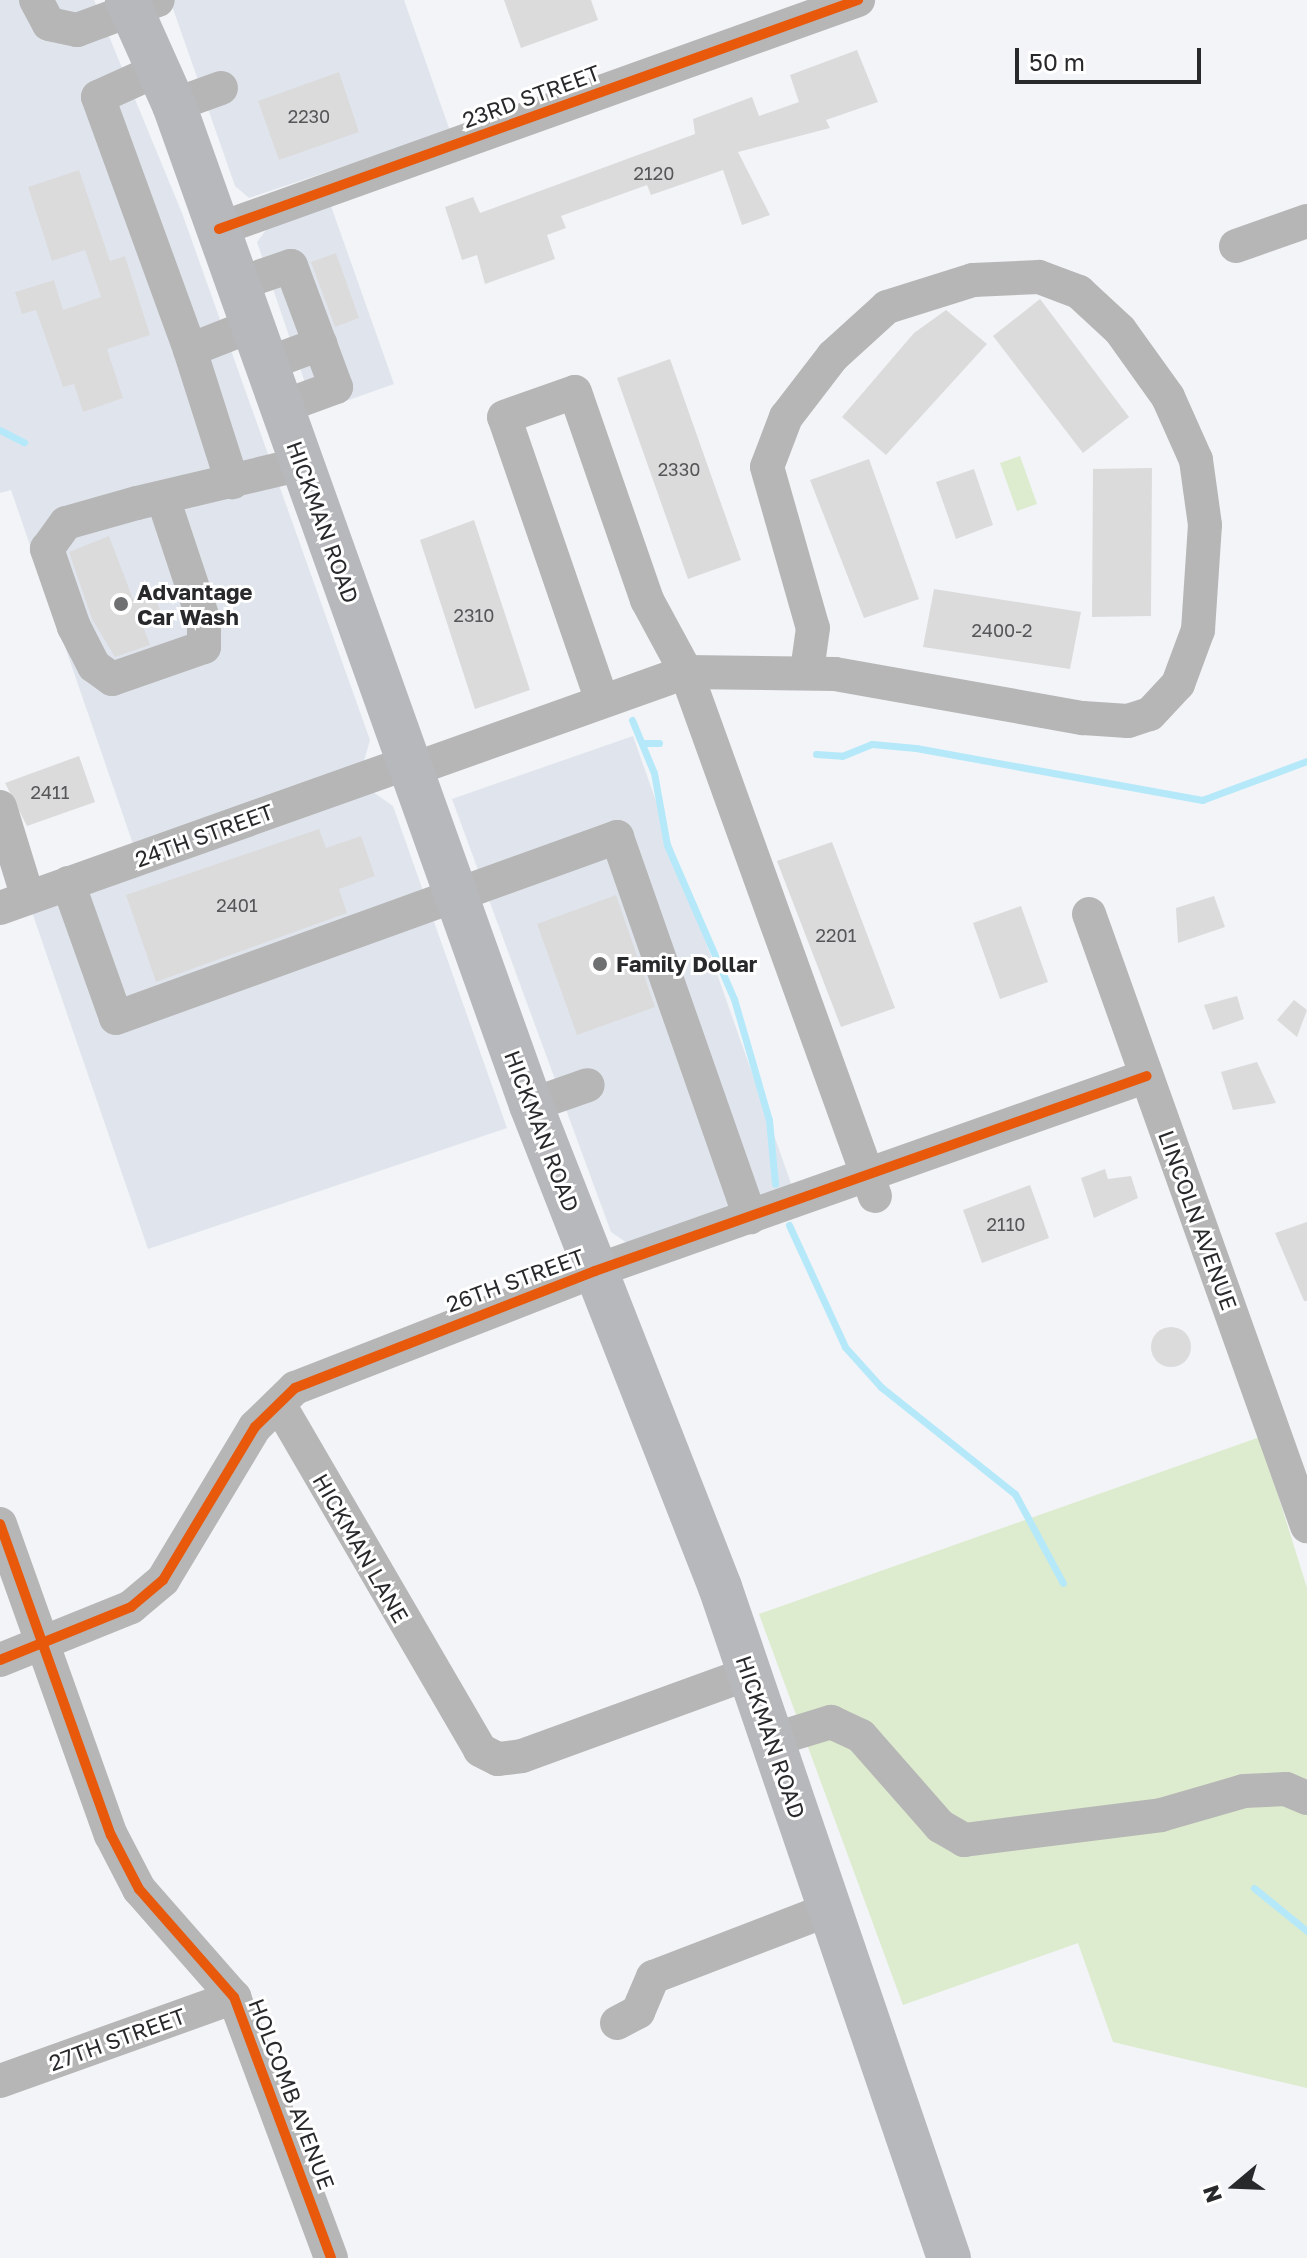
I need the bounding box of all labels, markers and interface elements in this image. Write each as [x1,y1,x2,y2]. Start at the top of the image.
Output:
scale bar [1019,32,1205,82]
text: 50 m [1029,47,1085,76]
street label: 23RD STREET [459,59,603,133]
house number: 2230 [288,105,330,127]
house number: 2120 [634,162,674,184]
street label: HICKMAN ROAD [281,437,365,607]
house number: 2330 [658,458,700,480]
place label: Advantage Car Wash [137,578,253,630]
marker: Advantage Car Wash [112,595,130,613]
house number: 2310 [454,604,494,626]
house number: 2400-2 [971,619,1033,641]
house number: 2411 [31,781,69,803]
street label: 24TH STREET [131,798,277,872]
house number: 2401 [216,894,258,916]
house number: 2201 [816,924,856,946]
place label: Family Dollar [616,951,757,977]
marker: Family Dollar [591,955,609,973]
street label: HICKMAN ROAD [499,1047,585,1215]
street label: LINCOLN AVENUE [1153,1127,1243,1313]
house number: 2110 [986,1213,1026,1235]
street label: 26TH STREET [442,1243,588,1317]
street label: HICKMAN LANE [308,1469,414,1627]
street label: HICKMAN ROAD [731,1652,811,1822]
street label: HOLCOMB AVENUE [243,1995,341,2193]
street label: 27TH STREET [45,2002,189,2076]
north arrow [1195,2146,1275,2226]
text: N [1196,2182,1227,2206]

